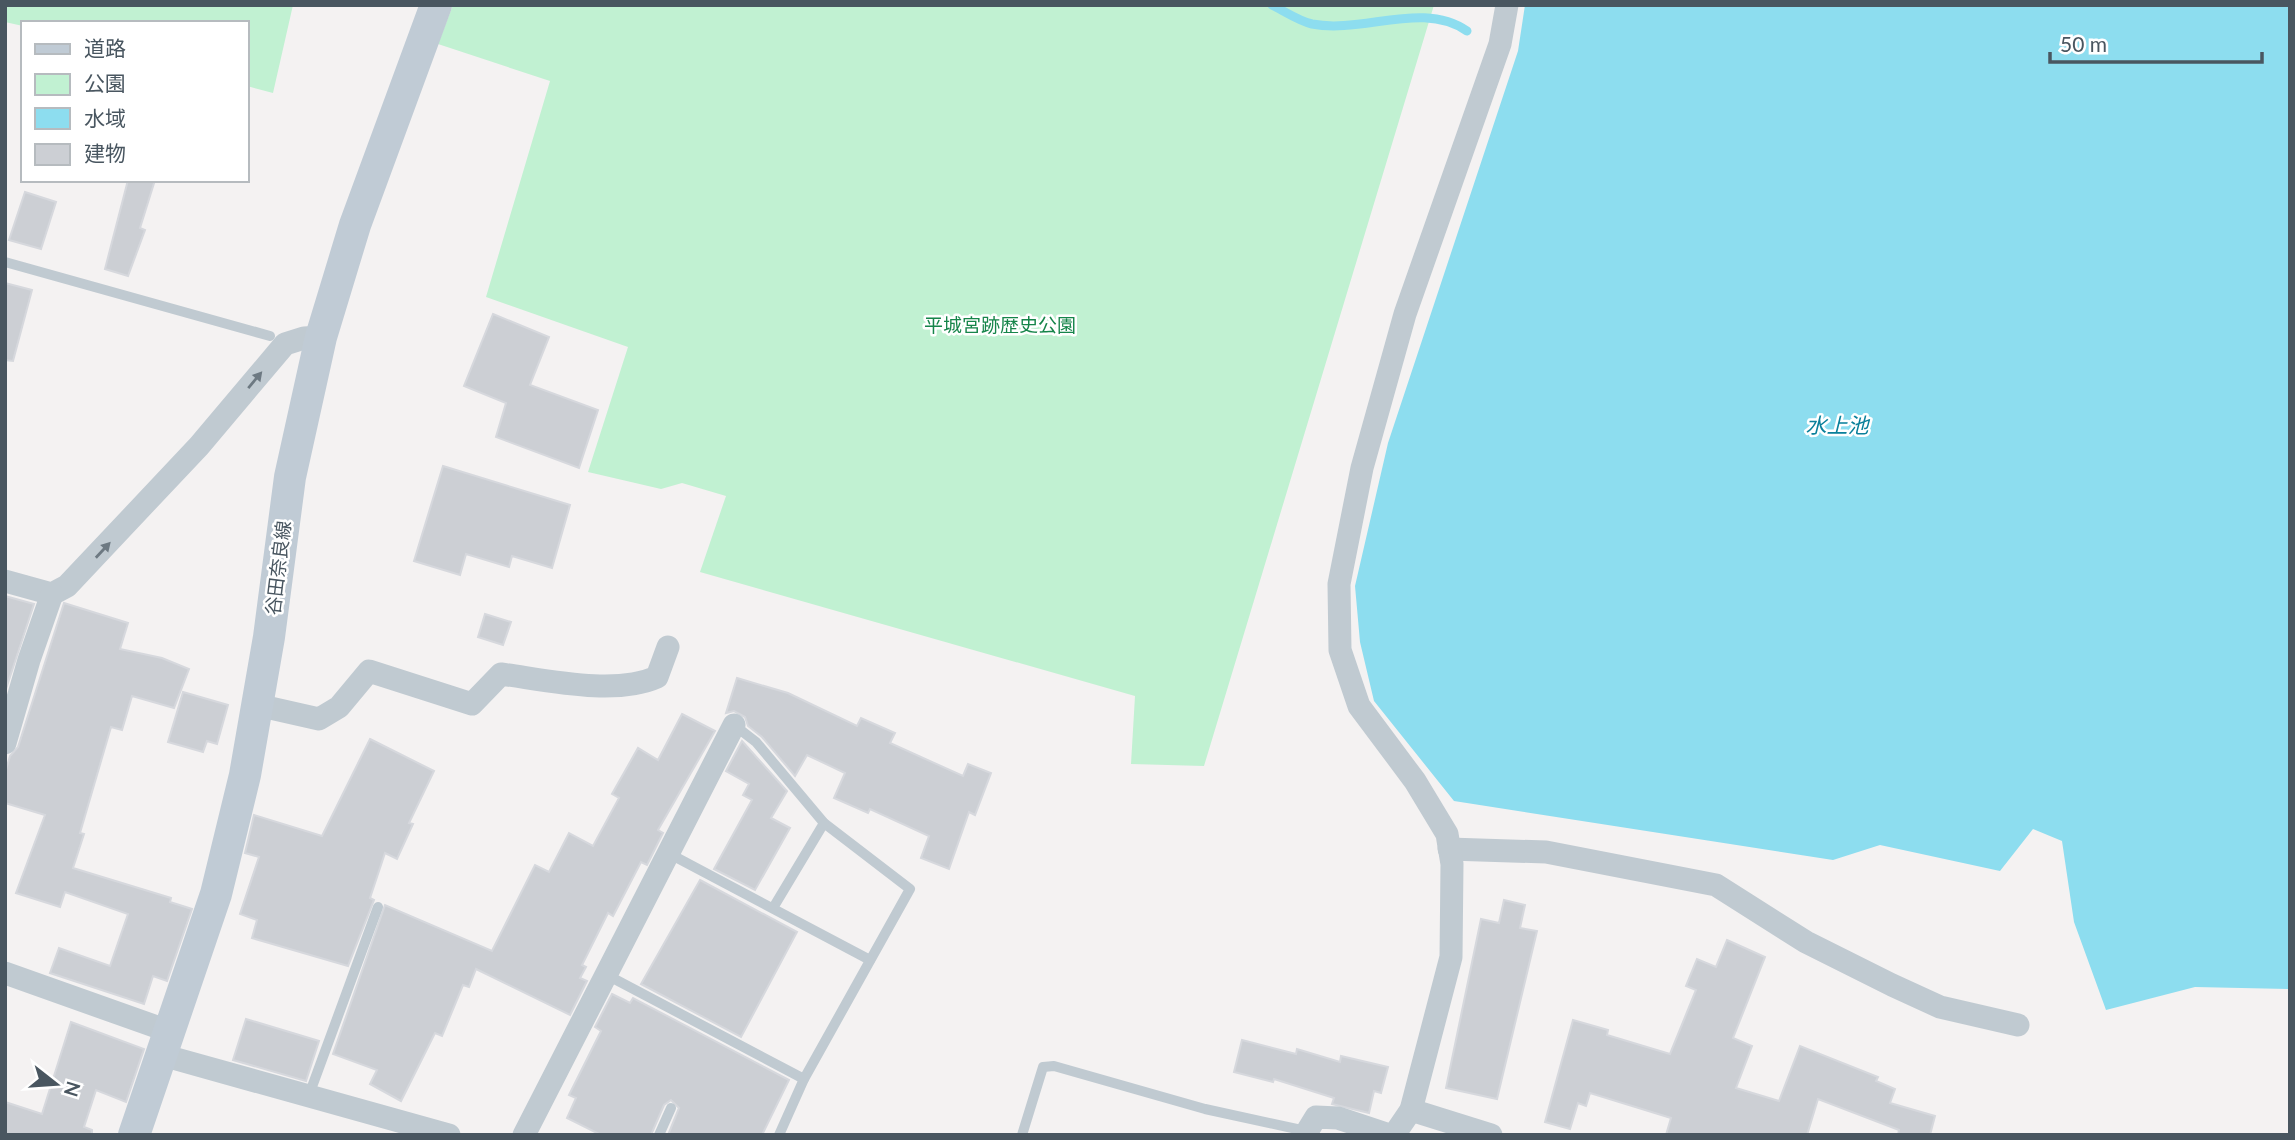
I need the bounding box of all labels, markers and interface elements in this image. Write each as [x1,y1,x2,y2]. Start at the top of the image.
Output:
legend [21,21,248,182]
scale bar [2050,21,2262,65]
text: 50 m [2060,31,2107,56]
text: 道路 [84,35,126,60]
text: 公園 [84,70,126,95]
text: 水域 [84,105,126,130]
text: 建物 [84,140,126,165]
park label: 平城宮跡歴史公園 [924,313,1076,336]
one-way arrow [247,371,263,389]
water label: 水上池 [1806,412,1870,437]
street label: 谷田奈良線 [260,519,295,616]
one-way arrow [95,542,111,559]
north arrow [21,1049,91,1119]
text: N [60,1079,86,1099]

